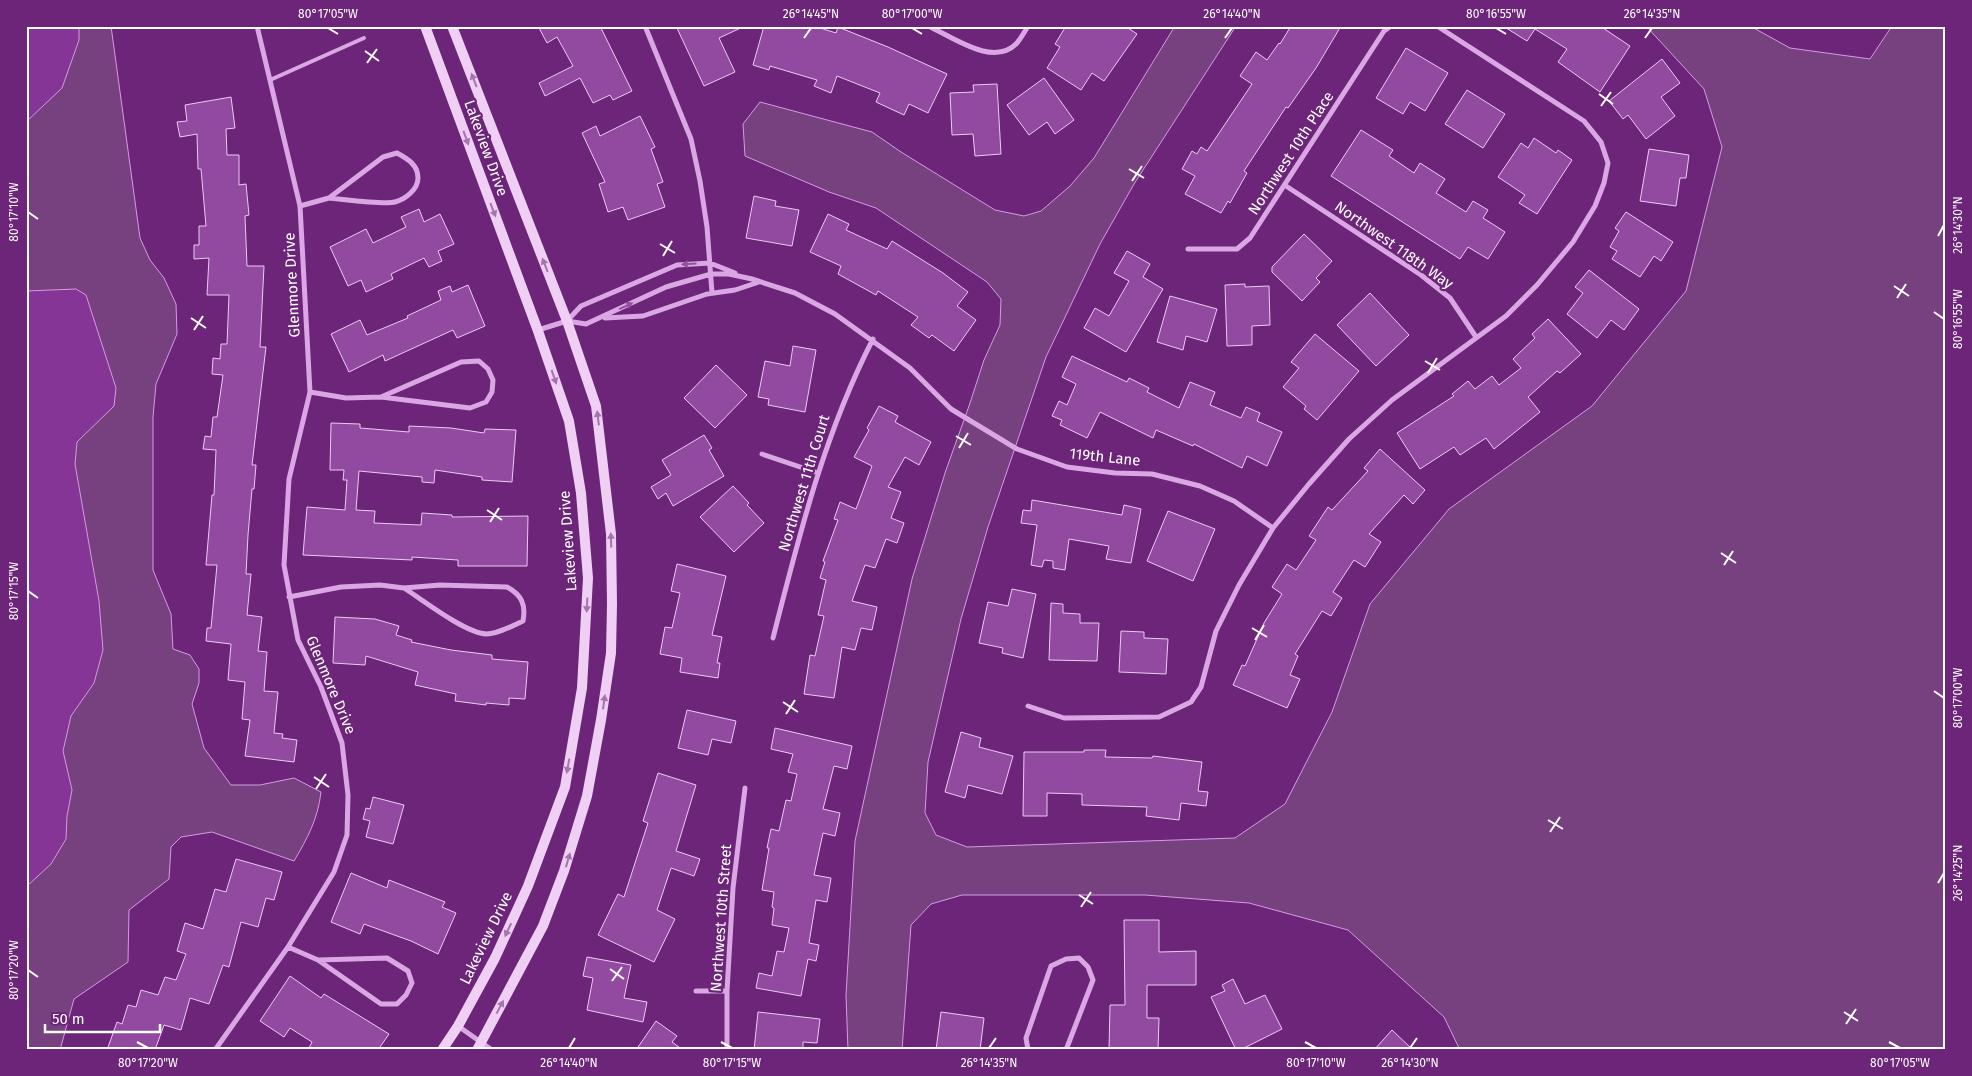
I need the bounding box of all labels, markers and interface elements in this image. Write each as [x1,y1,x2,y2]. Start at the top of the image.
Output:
text: 80°17'05"W [298,7,358,21]
text: 26°14'45"N [783,7,839,21]
text: 80°17'00"W [882,7,942,21]
text: 26°14'40"N [1203,7,1261,21]
text: 80°16'55"W [1466,7,1526,21]
text: 26°14'35"N [1624,7,1680,21]
one-way arrow [469,73,477,88]
street label: Northwest 10th Place [1244,88,1338,218]
street label: Lakeview Drive [460,98,512,198]
one-way arrow [462,131,470,146]
text: 80°17'10"W [7,182,21,242]
text: 26°14'30"N [1951,196,1965,254]
street label: Northwest 118th Way [1331,197,1457,293]
one-way arrow [489,203,497,217]
street label: Glenmore Drive [280,232,304,338]
one-way arrow [541,257,548,272]
one-way arrow [681,260,697,268]
text: 80°16'55"W [1951,289,1965,349]
one-way arrow [619,302,634,311]
one-way arrow [551,369,558,384]
one-way arrow [594,410,602,426]
street label: Northwest 11th Court [775,412,834,554]
street label: 119th Lane [1069,444,1141,470]
street label: Lakeview Drive [556,490,580,592]
one-way arrow [606,531,614,547]
text: 80°17'15"W [7,562,21,620]
one-way arrow [582,598,590,614]
street label: Glenmore Drive [302,633,360,737]
text: 80°17'00"W [1951,668,1965,728]
one-way arrow [600,693,608,709]
one-way arrow [564,759,572,775]
street label: Northwest 10th Street [707,843,735,992]
text: 26°14'25"N [1951,845,1965,901]
one-way arrow [564,852,572,867]
street label: Lakeview Drive [456,889,516,987]
one-way arrow [504,923,512,937]
text: 80°17'20"W [7,940,21,1000]
one-way arrow [496,1000,504,1014]
scale bar [45,1001,160,1033]
text: 50 m [52,1010,85,1028]
text: 80°17'20"W [118,1056,178,1070]
text: 26°14'40"N [540,1056,598,1070]
text: 80°17'15"W [703,1056,761,1070]
text: 26°14'35"N [961,1056,1017,1070]
text: 80°17'10"W [1286,1056,1346,1070]
text: 26°14'30"N [1381,1056,1439,1070]
text: 80°17'05"W [1870,1056,1930,1070]

